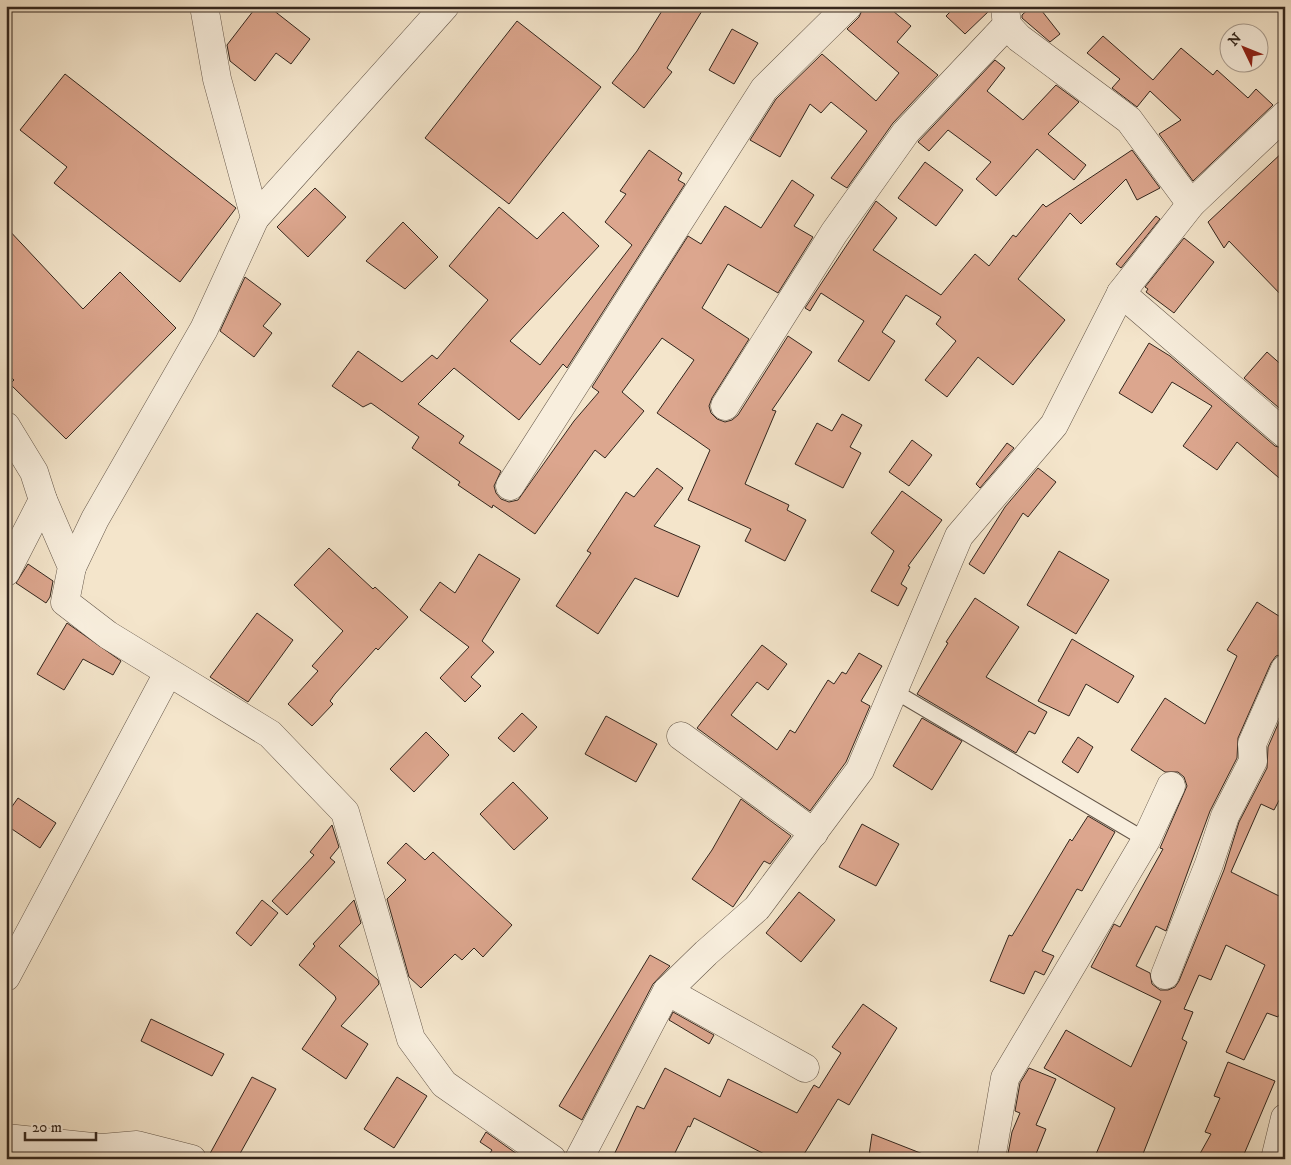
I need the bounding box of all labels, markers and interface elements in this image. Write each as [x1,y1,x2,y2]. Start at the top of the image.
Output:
north arrow [1218,22,1268,72]
text: N [1225,29,1246,50]
scale bar [25,1110,96,1142]
text: 20 m [32,1118,62,1137]

